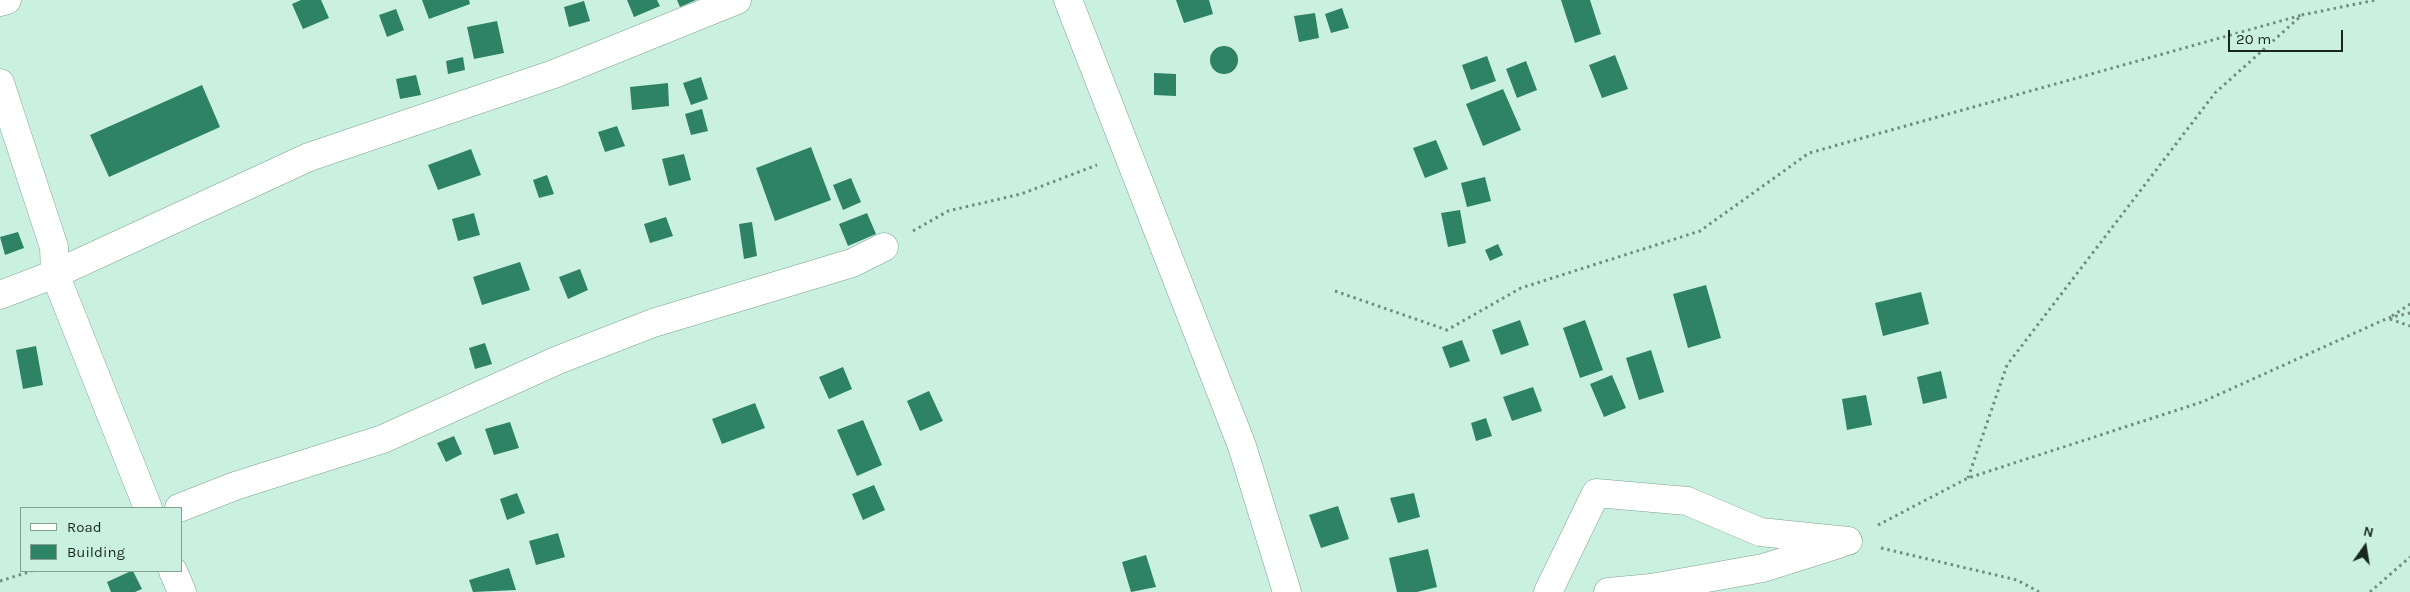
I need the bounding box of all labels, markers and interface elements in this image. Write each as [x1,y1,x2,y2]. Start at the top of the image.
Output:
scale bar [2230,20,2345,52]
text: 20 m [2236,30,2271,48]
legend [20,507,182,572]
text: Road [67,518,102,536]
north arrow [2340,522,2390,572]
text: N [2362,522,2375,541]
text: Building [67,543,125,561]

